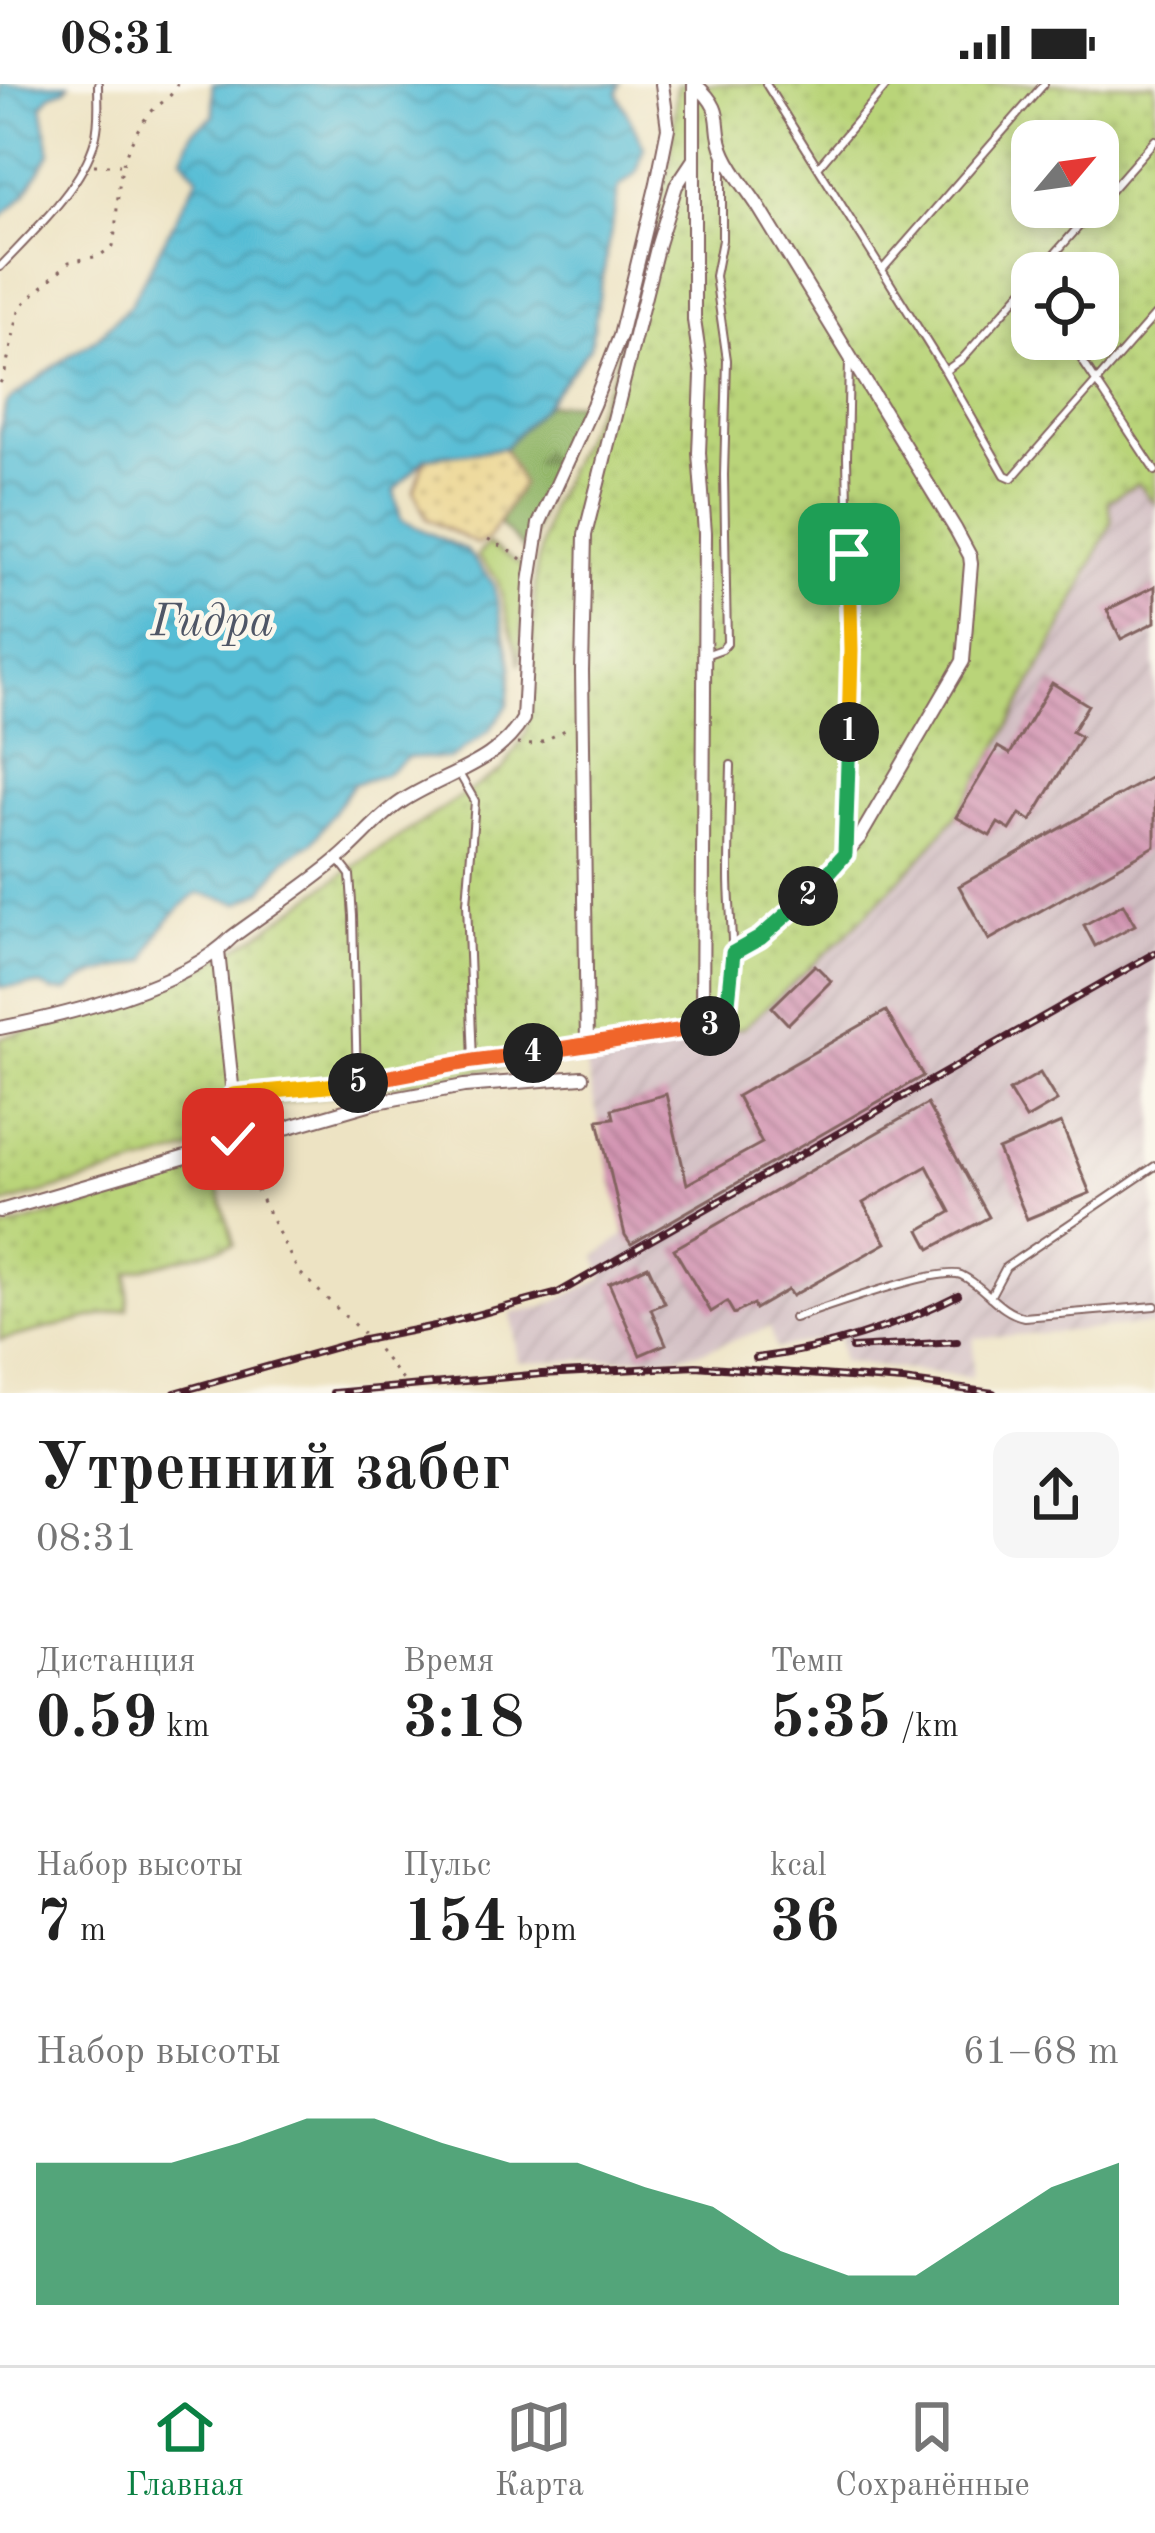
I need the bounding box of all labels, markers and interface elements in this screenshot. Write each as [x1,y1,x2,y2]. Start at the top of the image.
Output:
text: 08:31 [60,19,177,64]
north arrow [1011,120,1119,228]
map controls [1011,120,1119,360]
button: locate [1011,252,1119,360]
pin [798,503,900,605]
icon: arrive [816,521,882,587]
water label: Гидра [149,601,274,646]
pin: 1 [819,702,879,762]
text: 1 [839,715,859,748]
pin: 2 [778,866,838,926]
text: 2 [798,879,818,912]
pin: 3 [680,996,740,1056]
text: 3 [700,1009,720,1042]
pin: 4 [503,1023,563,1083]
text: 4 [523,1036,543,1069]
pin: 5 [328,1053,388,1113]
text: 5 [348,1066,368,1099]
pin [182,1088,284,1190]
icon: check [200,1106,266,1172]
button: share [993,1432,1119,1558]
text: Утренний забег [36,1438,511,1504]
text: 08:31 [36,1520,137,1559]
text: Дистанция [36,1646,196,1679]
text: Время [403,1646,494,1679]
text: Темп [770,1646,844,1679]
text: 0.59 [36,1690,157,1750]
text: 3:18 [403,1690,524,1750]
text: 5:35 [770,1690,891,1750]
text: km [157,1711,210,1744]
text: /km [891,1711,959,1744]
text: Набор высоты [36,1850,243,1883]
text: Пульс [403,1850,491,1883]
text: kcal [770,1850,827,1883]
text: 7 [36,1894,71,1954]
text: 154 [403,1894,507,1954]
text: 36 [770,1894,840,1954]
text: m [71,1915,106,1948]
text: bpm [507,1915,577,1948]
text: Набор высоты [36,2033,281,2072]
text: 61–68 m [962,2033,1119,2072]
tab: Главная [125,2394,244,2507]
tab: Карта [495,2394,584,2507]
tab: Сохранённые [835,2394,1030,2507]

